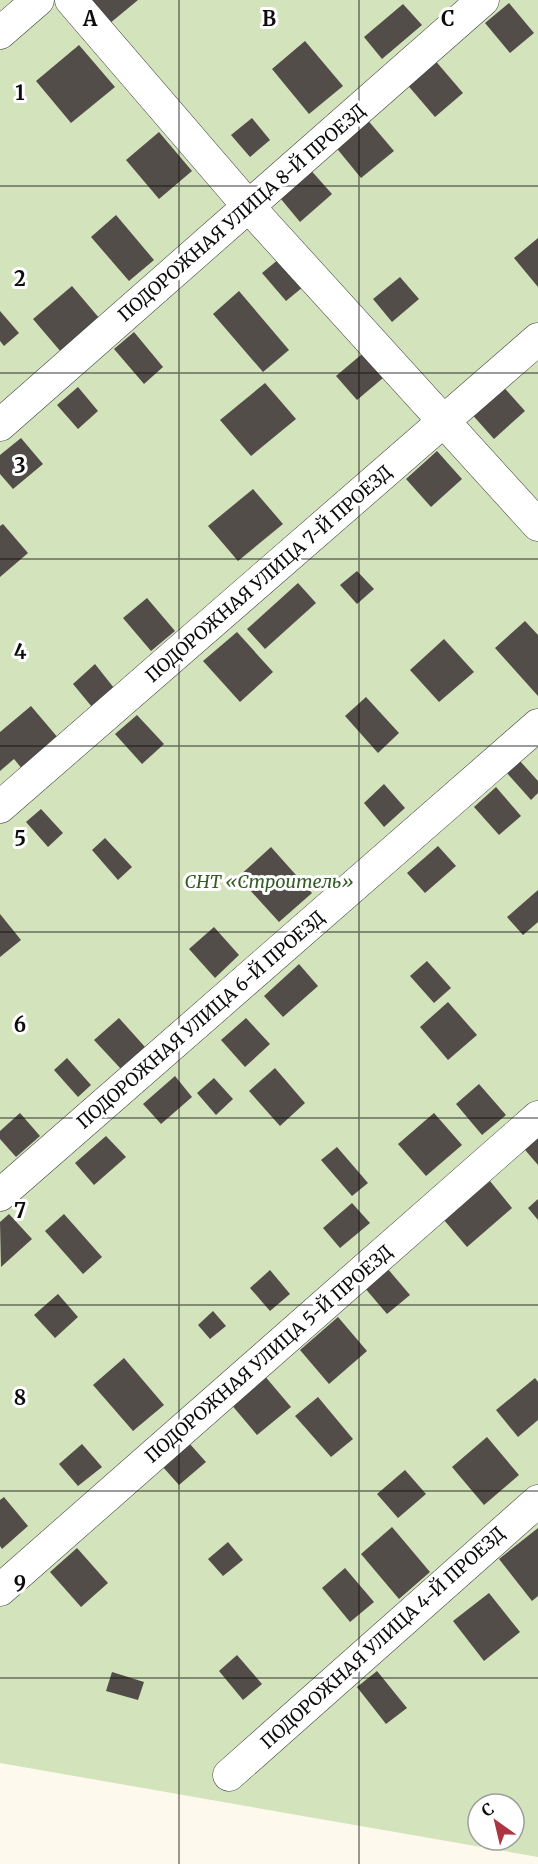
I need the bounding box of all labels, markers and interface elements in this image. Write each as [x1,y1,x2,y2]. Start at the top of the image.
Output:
text: A [82,6,98,31]
text: B [262,6,276,31]
text: C [441,6,455,31]
text: 1 [15,80,25,105]
street label: ПОДОРОЖНАЯ УЛИЦА 8-Й ПРОЕЗД [113,99,370,326]
text: 2 [14,266,26,291]
text: 3 [14,453,26,478]
street label: ПОДОРОЖНАЯ УЛИЦА 7-Й ПРОЕЗД [141,460,397,687]
text: 4 [14,639,27,664]
text: 5 [14,826,26,851]
park label: СНТ «Строитель» [184,870,354,893]
street label: ПОДОРОЖНАЯ УЛИЦА 6-Й ПРОЕЗД [72,906,329,1134]
text: 6 [14,1012,26,1037]
text: 7 [14,1198,26,1223]
street label: ПОДОРОЖНАЯ УЛИЦА 5-Й ПРОЕЗД [140,1240,397,1467]
text: 8 [14,1385,26,1410]
street label: ПОДОРОЖНАЯ УЛИЦА 4-Й ПРОЕЗД [256,1522,510,1753]
text: 9 [14,1571,26,1596]
north arrow [466,1792,526,1852]
text: С [478,1798,498,1821]

